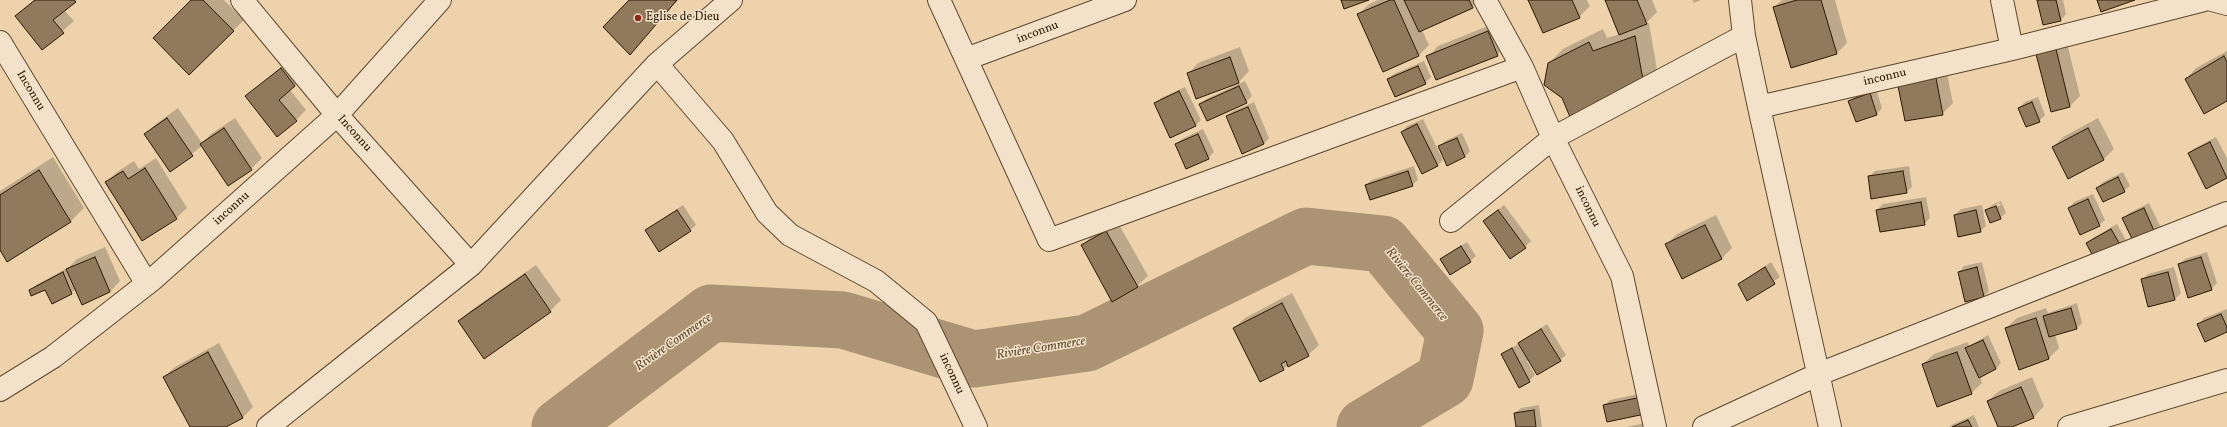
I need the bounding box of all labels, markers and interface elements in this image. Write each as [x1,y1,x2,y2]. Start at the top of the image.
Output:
place label: Eglise de Dieu [646,11,719,25]
marker: Eglise de Dieu [633,13,643,23]
street label: inconnu [1015,18,1061,48]
street label: inconnu [1862,66,1908,90]
street label: Inconnu [12,68,48,114]
street label: Inconnu [334,113,374,155]
street label: inconnu [1571,184,1603,230]
street label: inconnu [211,189,253,229]
water label: Rivière Commerce [1382,245,1450,325]
water label: Rivière Commerce [633,311,715,375]
water label: Rivière Commerce [995,334,1087,364]
street label: inconnu [935,351,967,397]

